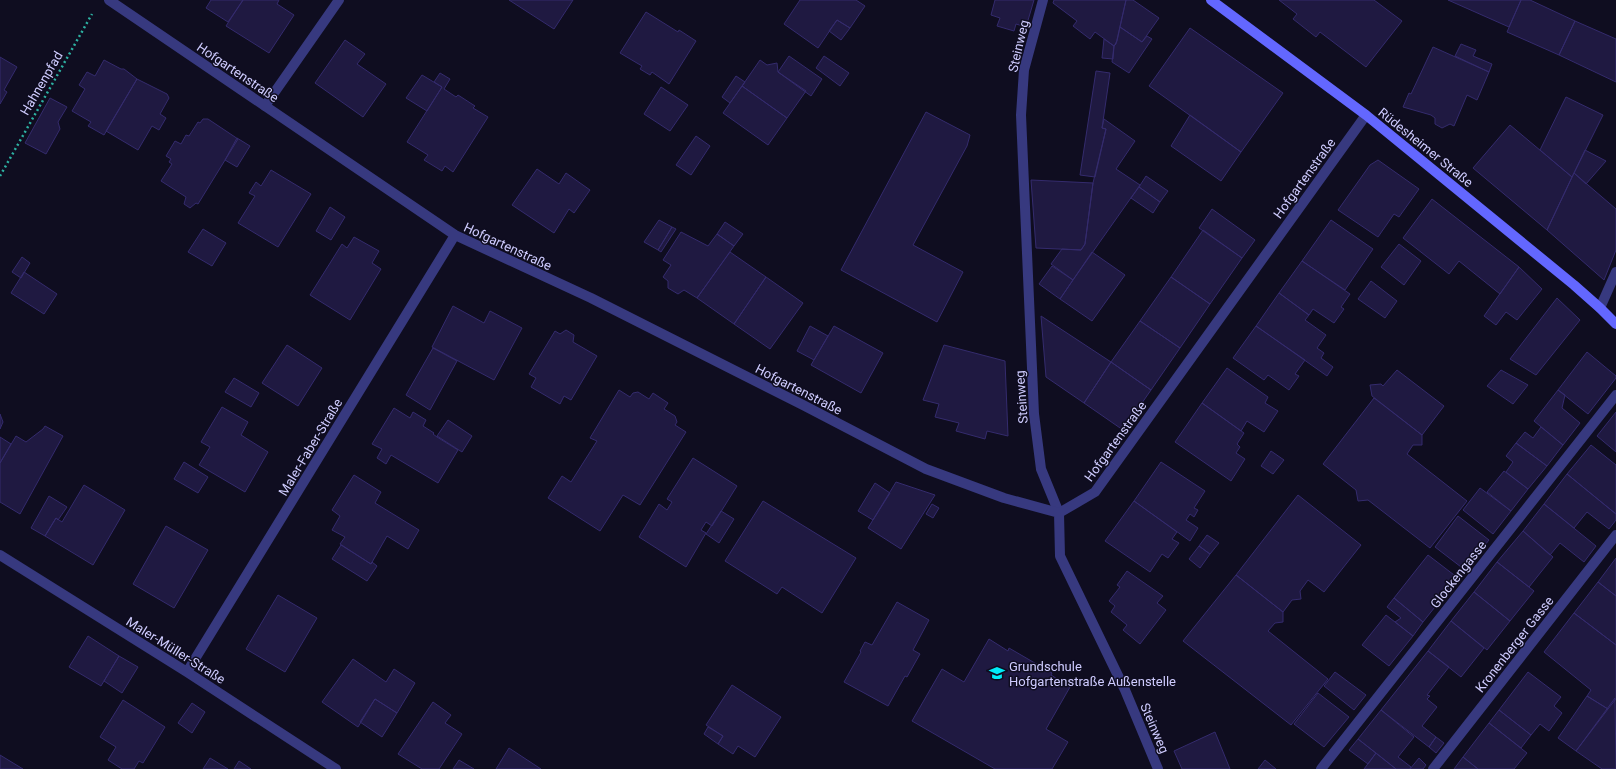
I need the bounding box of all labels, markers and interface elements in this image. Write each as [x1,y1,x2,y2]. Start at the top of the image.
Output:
street label: Steinweg [1005,19,1032,74]
street label: Hofgartenstraße [194,40,281,105]
street label: Hahnenpfad [17,49,66,118]
street label: Rüdesheimer Straße [1375,105,1476,190]
street label: Hofgartenstraße [1270,135,1339,221]
street label: Hofgartenstraße [461,220,554,273]
street label: Hofgartenstraße [753,361,845,418]
street label: Steinweg [1012,370,1031,424]
street label: Maler-Faber-Straße [276,396,345,498]
street label: Hofgartenstraße [1081,398,1150,484]
street label: Glockengasse [1427,538,1489,611]
street label: Kronenberger Gasse [1472,593,1557,695]
street label: Maler-Müller-Straße [123,614,228,687]
place label: Grundschule Hofgartenstraße Außenstelle [1009,659,1176,689]
school or university icon: Grundschule Hofgartenstraße Außenstelle [988,664,1006,682]
street label: Steinweg [1137,701,1172,756]

